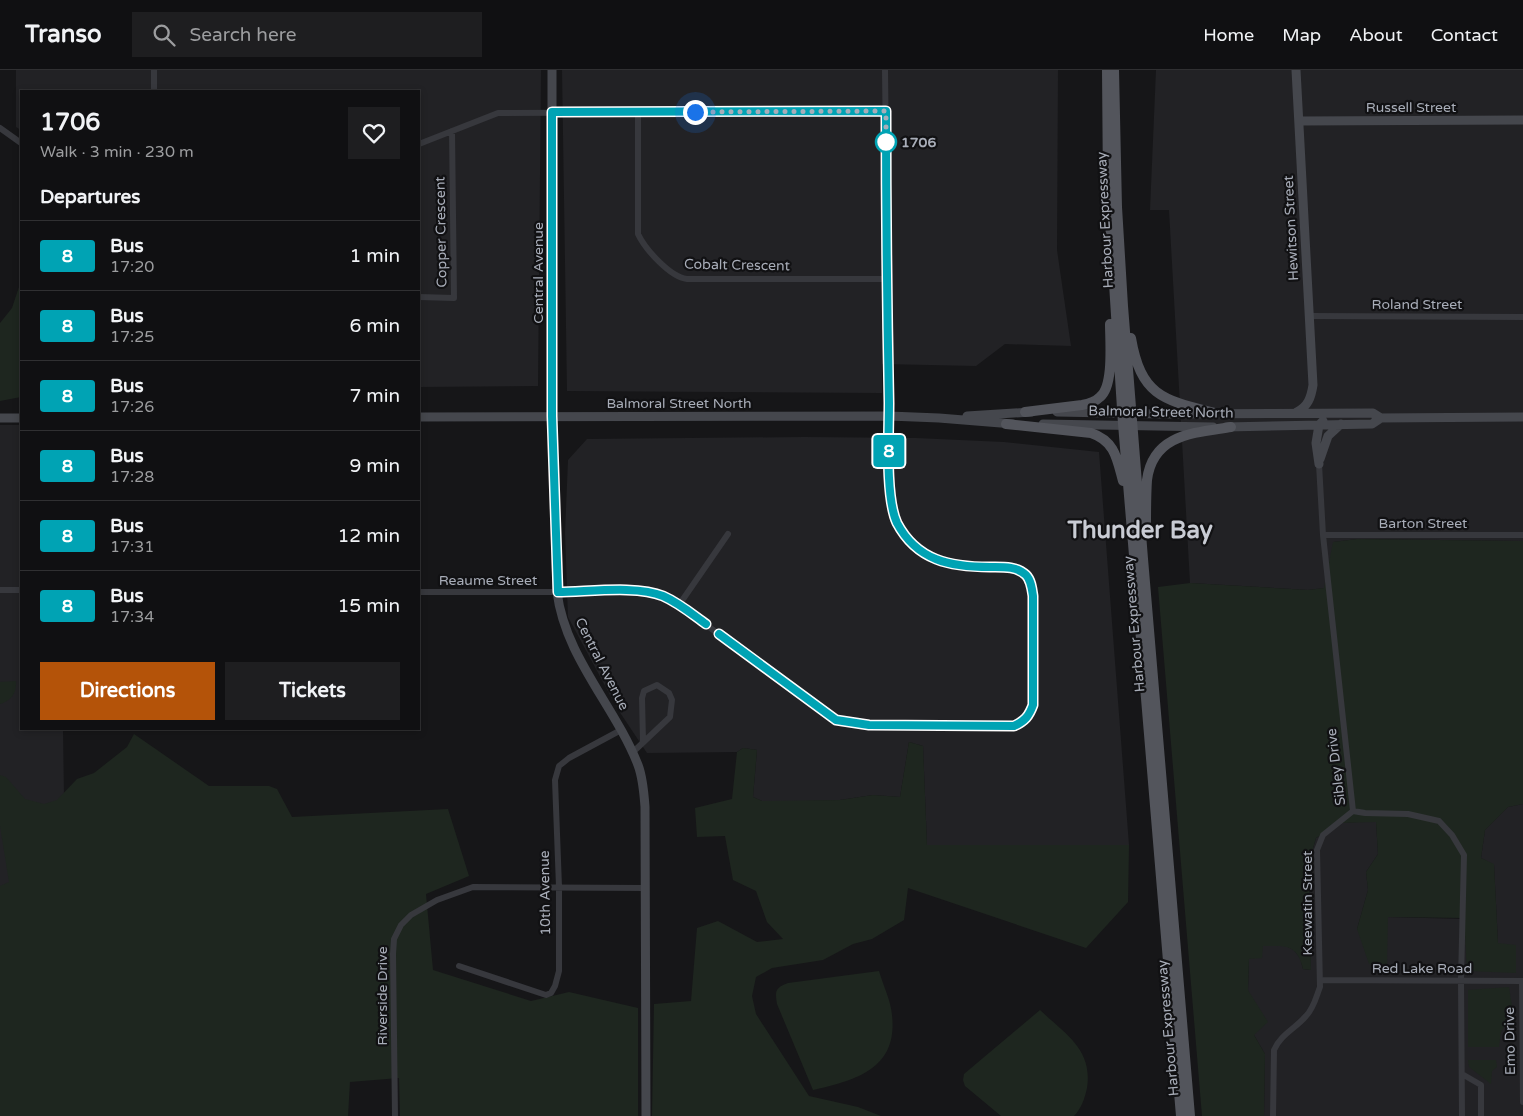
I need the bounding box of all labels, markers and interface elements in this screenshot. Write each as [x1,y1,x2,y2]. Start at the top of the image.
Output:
search box [132,12,482,57]
text: Transo [25,20,102,49]
icon: search [150,21,178,49]
text: Search here [190,24,296,46]
text: Home [1203,24,1254,46]
text: Map [1282,24,1321,46]
text: About [1349,24,1403,46]
text: Contact [1431,24,1498,46]
street label: Russell Street [1366,99,1457,116]
your location [683,100,708,125]
button: heart [348,107,400,159]
text: 1706 [40,108,100,137]
marker: 1706 [875,131,897,153]
place label: 1706 [901,134,936,151]
text: Walk · 3 min · 230 m [40,142,194,162]
street label: Harbour Expressway [1093,151,1117,289]
street label: Hewitson Street [1280,174,1302,281]
street label: Copper Crescent [432,176,450,288]
text: Departures [40,186,140,208]
street label: Central Avenue [530,222,547,324]
text: Bus [110,235,144,257]
text: 8 [62,245,73,267]
text: 1 min [349,245,400,267]
street label: Cobalt Crescent [684,256,791,274]
text: 17:20 [110,257,154,277]
street label: Roland Street [1372,296,1463,313]
text: Bus [110,305,144,327]
text: 8 [62,315,73,337]
text: 6 min [349,315,400,337]
text: 17:25 [110,327,154,347]
text: Bus [110,375,144,397]
text: 8 [62,385,73,407]
text: 7 min [349,385,400,407]
street label: Balmoral Street North [606,395,752,412]
text: 17:26 [110,397,154,417]
street label: Balmoral Street North [1088,402,1234,422]
line badge: 8 [873,435,905,467]
text: 8 [883,440,895,462]
text: Bus [110,445,144,467]
text: 8 [62,455,73,477]
text: 9 min [349,455,400,477]
text: 17:28 [110,467,154,487]
text: Bus [110,515,144,537]
street label: Barton Street [1379,515,1468,532]
district label: Thunder Bay [1066,516,1213,545]
text: 8 [62,525,73,547]
text: 12 min [337,525,400,547]
text: 17:31 [110,537,154,557]
street label: Harbour Expressway [1120,555,1148,693]
street label: Reaume Street [439,572,538,589]
text: Bus [110,585,144,607]
text: 8 [62,595,73,617]
text: 15 min [337,595,400,617]
text: 17:34 [110,607,154,627]
street label: Central Avenue [571,615,633,713]
button: Directions [40,662,215,720]
button: Tickets [225,662,400,720]
street label: Sibley Drive [1323,727,1349,807]
street label: 10th Avenue [536,850,554,936]
street label: Keewatin Street [1299,850,1316,955]
street label: Riverside Drive [374,946,391,1046]
street label: Harbour Expressway [1154,959,1182,1097]
street label: Red Lake Road [1372,960,1472,977]
street label: Emo Drive [1501,1007,1519,1075]

